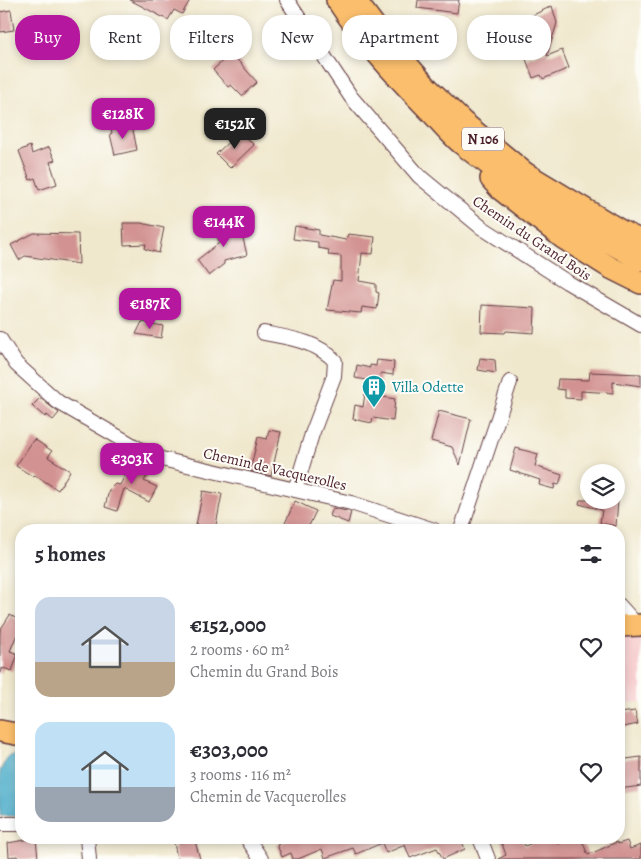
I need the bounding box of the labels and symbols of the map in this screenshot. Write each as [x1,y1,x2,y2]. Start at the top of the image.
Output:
pin: €128K [88,98,158,140]
pin: €152K [200,108,270,150]
road number: N 106 [462,128,504,150]
street label: Chemin du Grand Bois [469,191,595,285]
pin: €144K [189,206,259,248]
pin: €187K [115,288,185,330]
building icon: Villa Odette [361,374,387,408]
place label: Villa Odette [391,377,464,397]
pin: €303K [97,442,167,485]
street label: Chemin de Vacquerolles [201,443,349,495]

